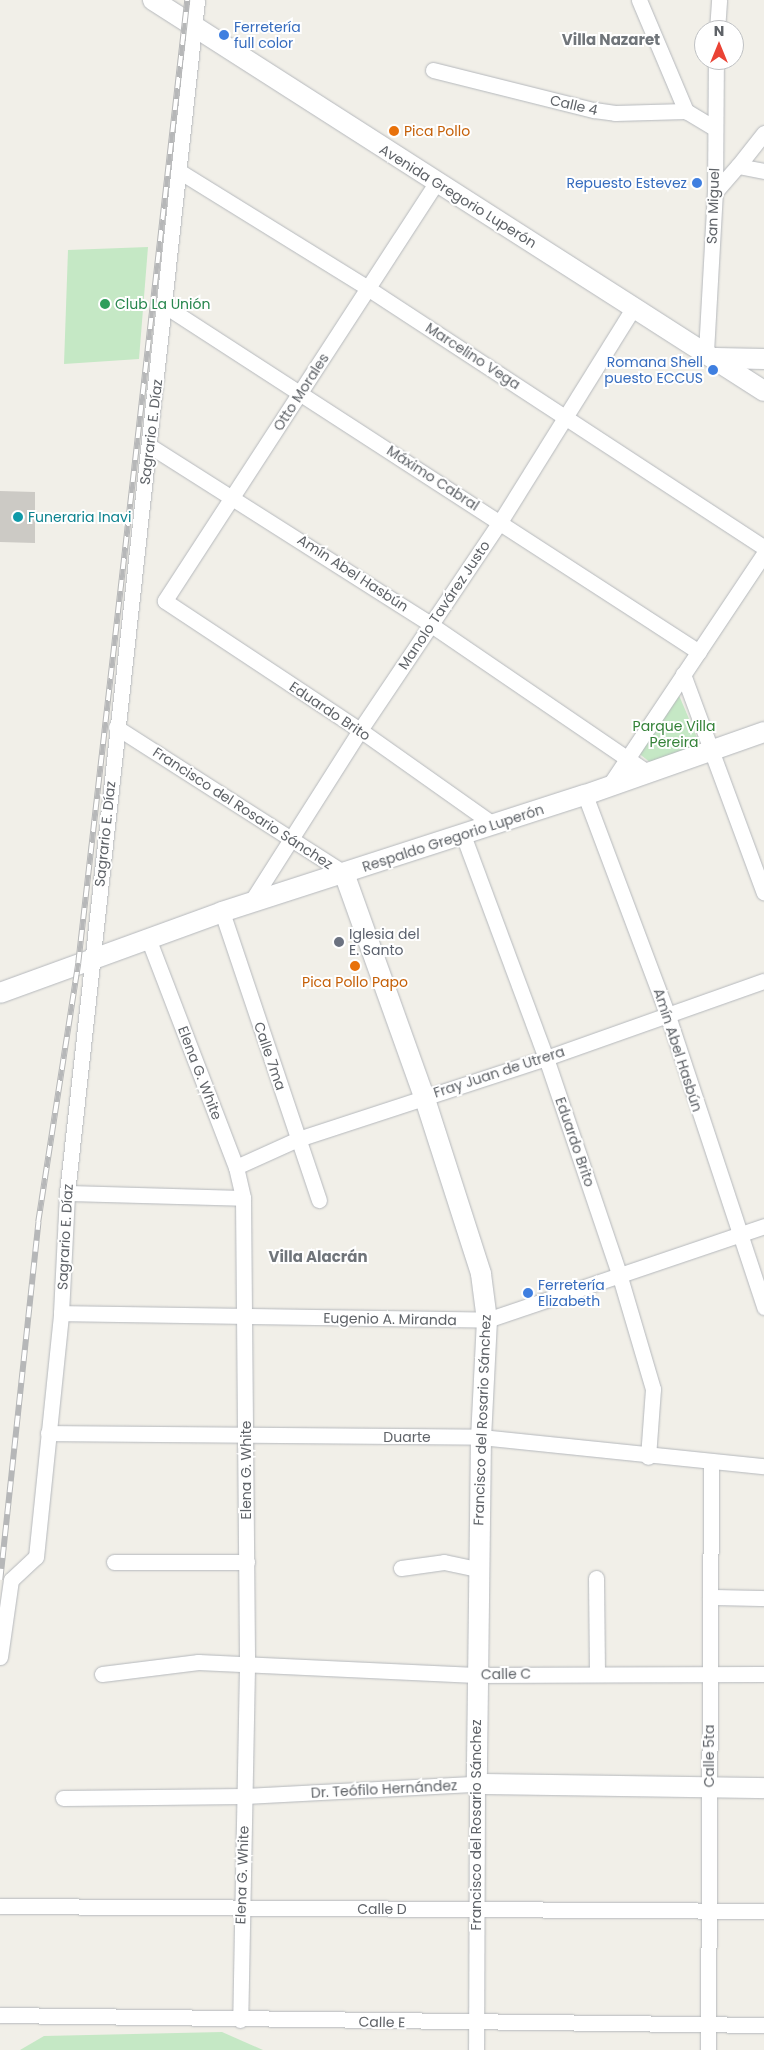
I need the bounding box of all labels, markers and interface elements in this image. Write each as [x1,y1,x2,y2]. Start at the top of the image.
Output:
place label: Ferretería full color [234,19,301,52]
north arrow [694,20,744,70]
text: N [714,21,724,41]
marker: Ferretería full color [218,29,230,41]
district label: Villa Nazaret [562,31,660,49]
street label: Calle 4 [549,91,599,119]
place label: Pica Pollo [404,123,470,139]
marker: Pica Pollo [388,125,400,137]
street label: Avenida Gregorio Luperón [376,141,540,251]
street label: San Miguel [703,168,723,244]
place label: Repuesto Estevez [566,175,687,191]
marker: Repuesto Estevez [691,177,703,189]
place label: Club La Unión [115,296,210,312]
marker: Club La Unión [99,298,111,310]
street label: Marcelino Vega [422,319,524,393]
street label: Otto Morales [270,350,332,434]
place label: Romana Shell puesto ECCUS [604,354,703,387]
marker: Romana Shell puesto ECCUS [707,364,719,376]
street label: Sagrario E. Díaz [136,378,166,486]
street label: Máximo Cabral [384,442,482,514]
place label: Funeraria Inavi [28,509,131,525]
marker: Funeraria Inavi [12,511,24,523]
street label: Amín Abel Hasbún [294,531,412,615]
street label: Manolo Tavárez Justo [395,537,493,673]
street label: Eduardo Brito [286,678,374,744]
park label: Parque Villa Pereira [633,718,715,750]
street label: Francisco del Rosario Sánchez [150,743,336,873]
street label: Sagrario E. Díaz [91,780,119,888]
street label: Respaldo Gregorio Luperón [360,801,546,875]
place label: Iglesia del E. Santo [349,926,420,959]
marker: Iglesia del E. Santo [333,936,345,948]
marker: Pica Pollo Papo [349,960,361,972]
place label: Pica Pollo Papo [302,974,408,990]
street label: Amín Abel Hasbún [650,986,706,1114]
street label: Calle 7ma [250,1020,290,1092]
street label: Elena G. White [174,1024,226,1122]
street label: Fray Juan de Utrera [431,1043,567,1101]
street label: Eduardo Brito [552,1095,598,1189]
street label: Sagrario E. Díaz [54,1184,76,1290]
district label: Villa Alacrán [268,1248,368,1266]
place label: Ferretería Elizabeth [538,1277,605,1310]
marker: Ferretería Elizabeth [522,1287,534,1299]
street label: Eugenio A. Miranda [323,1309,457,1329]
street label: Francisco del Rosario Sánchez [470,1314,494,1526]
street label: Elena G. White [238,1421,254,1519]
street label: Duarte [383,1429,431,1445]
street label: Calle C [481,1665,531,1683]
street label: Francisco del Rosario Sánchez [468,1719,484,1931]
street label: Calle 5ta [701,1725,717,1787]
street label: Dr. Teófilo Hernández [310,1777,458,1801]
street label: Elena G. White [232,1825,252,1925]
street label: Calle D [357,1901,407,1917]
street label: Calle E [358,2013,406,2031]

